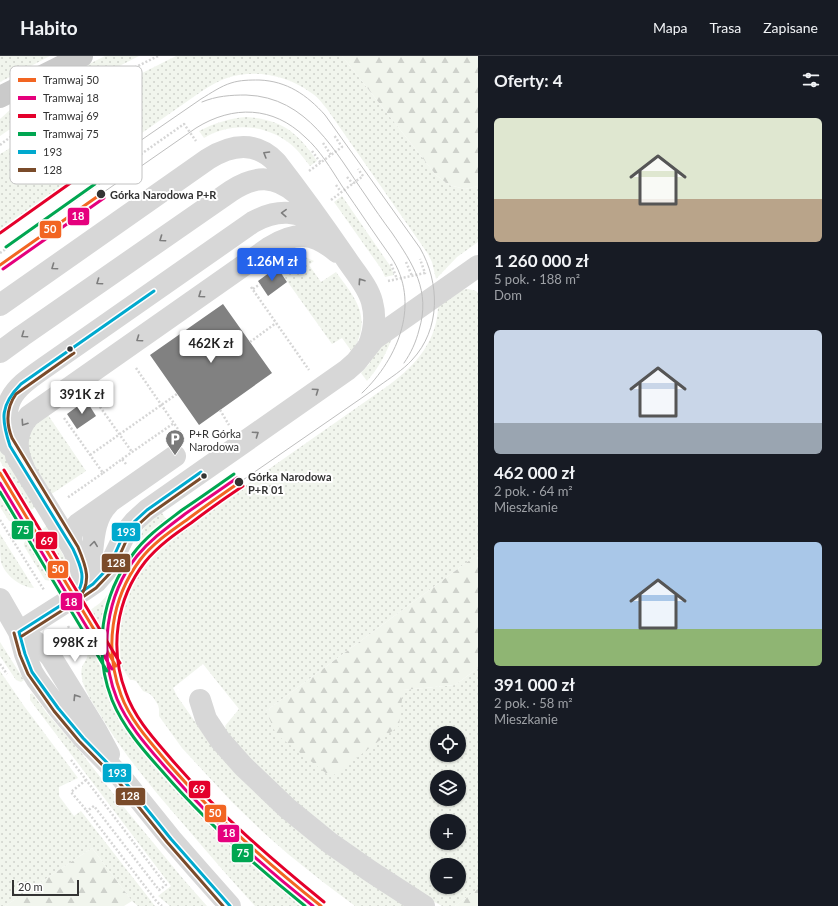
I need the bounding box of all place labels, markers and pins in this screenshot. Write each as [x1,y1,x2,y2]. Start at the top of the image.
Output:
marker: Górka Narodowa P+R [95,188,107,200]
place label: Górka Narodowa P+R [110,188,217,201]
pin: 1.26M zł [231,248,313,282]
pin: 462K zł [174,330,248,364]
unlabelled marker [65,344,75,354]
pin: 391K zł [45,381,119,415]
place label: P+R Górka Narodowa [189,427,241,453]
parking icon: P+R Górka Narodowa [164,428,186,456]
place label: Górka Narodowa P+R 01 [248,470,331,496]
unlabelled marker [199,471,209,481]
marker: Górka Narodowa P+R 01 [233,476,245,488]
pin: 998K zł [38,629,112,663]

